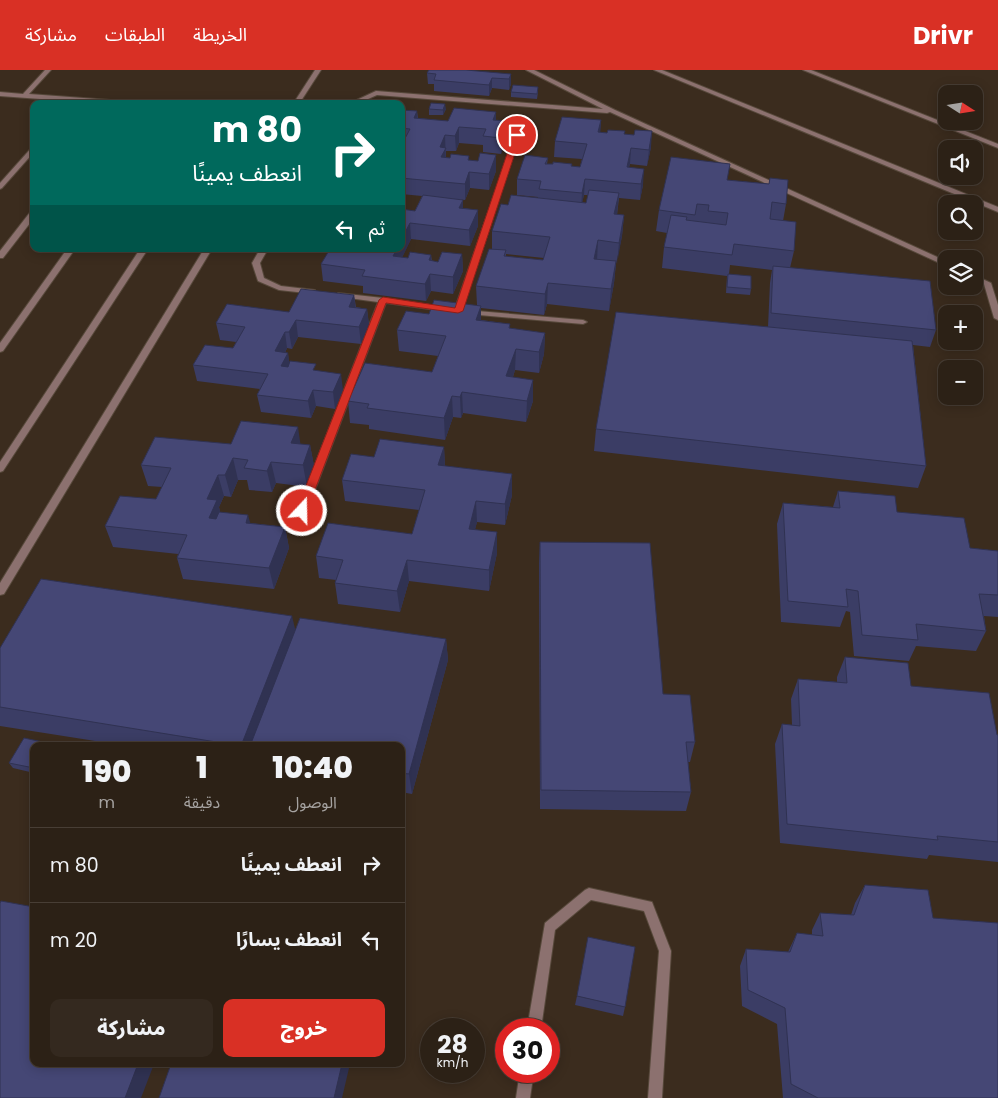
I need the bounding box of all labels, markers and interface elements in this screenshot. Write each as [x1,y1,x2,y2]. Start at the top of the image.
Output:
text: Drivr [913,19,973,52]
text: مشاركة [25,22,77,47]
text: الطبقات [105,22,165,47]
text: الخريطة [193,22,247,47]
north arrow [938,85,982,130]
map controls [938,85,983,405]
text: 80 m [212,105,302,154]
pin [496,114,538,156]
icon: right [320,120,385,185]
icon: arrive [503,121,531,149]
button: sound [938,140,983,185]
text: انعطف يمينًا [192,158,302,189]
button: search [938,195,983,240]
icon: left [331,215,359,243]
text: ثم [369,215,385,242]
button: layers [938,250,983,295]
button: + [938,305,983,350]
button: − [938,360,983,405]
position arrow [275,484,327,536]
text: 1 [196,746,208,789]
text: 10:40 [272,746,353,789]
text: 190 [82,750,132,793]
text: m [99,791,115,814]
text: دقيقة [184,791,220,814]
text: الوصول [288,791,337,814]
text: انعطف يمينًا [241,851,342,878]
icon: right [357,851,385,879]
text: 80 m [50,852,99,879]
text: انعطف يسارًا [236,926,342,953]
icon: left [357,926,385,954]
text: 20 m [50,927,98,954]
button: مشاركة [50,999,213,1057]
button: خروج [223,999,385,1057]
speed limit sign: 30 [495,1018,560,1083]
text: 28 [437,1027,468,1062]
text: km/h [437,1054,468,1071]

